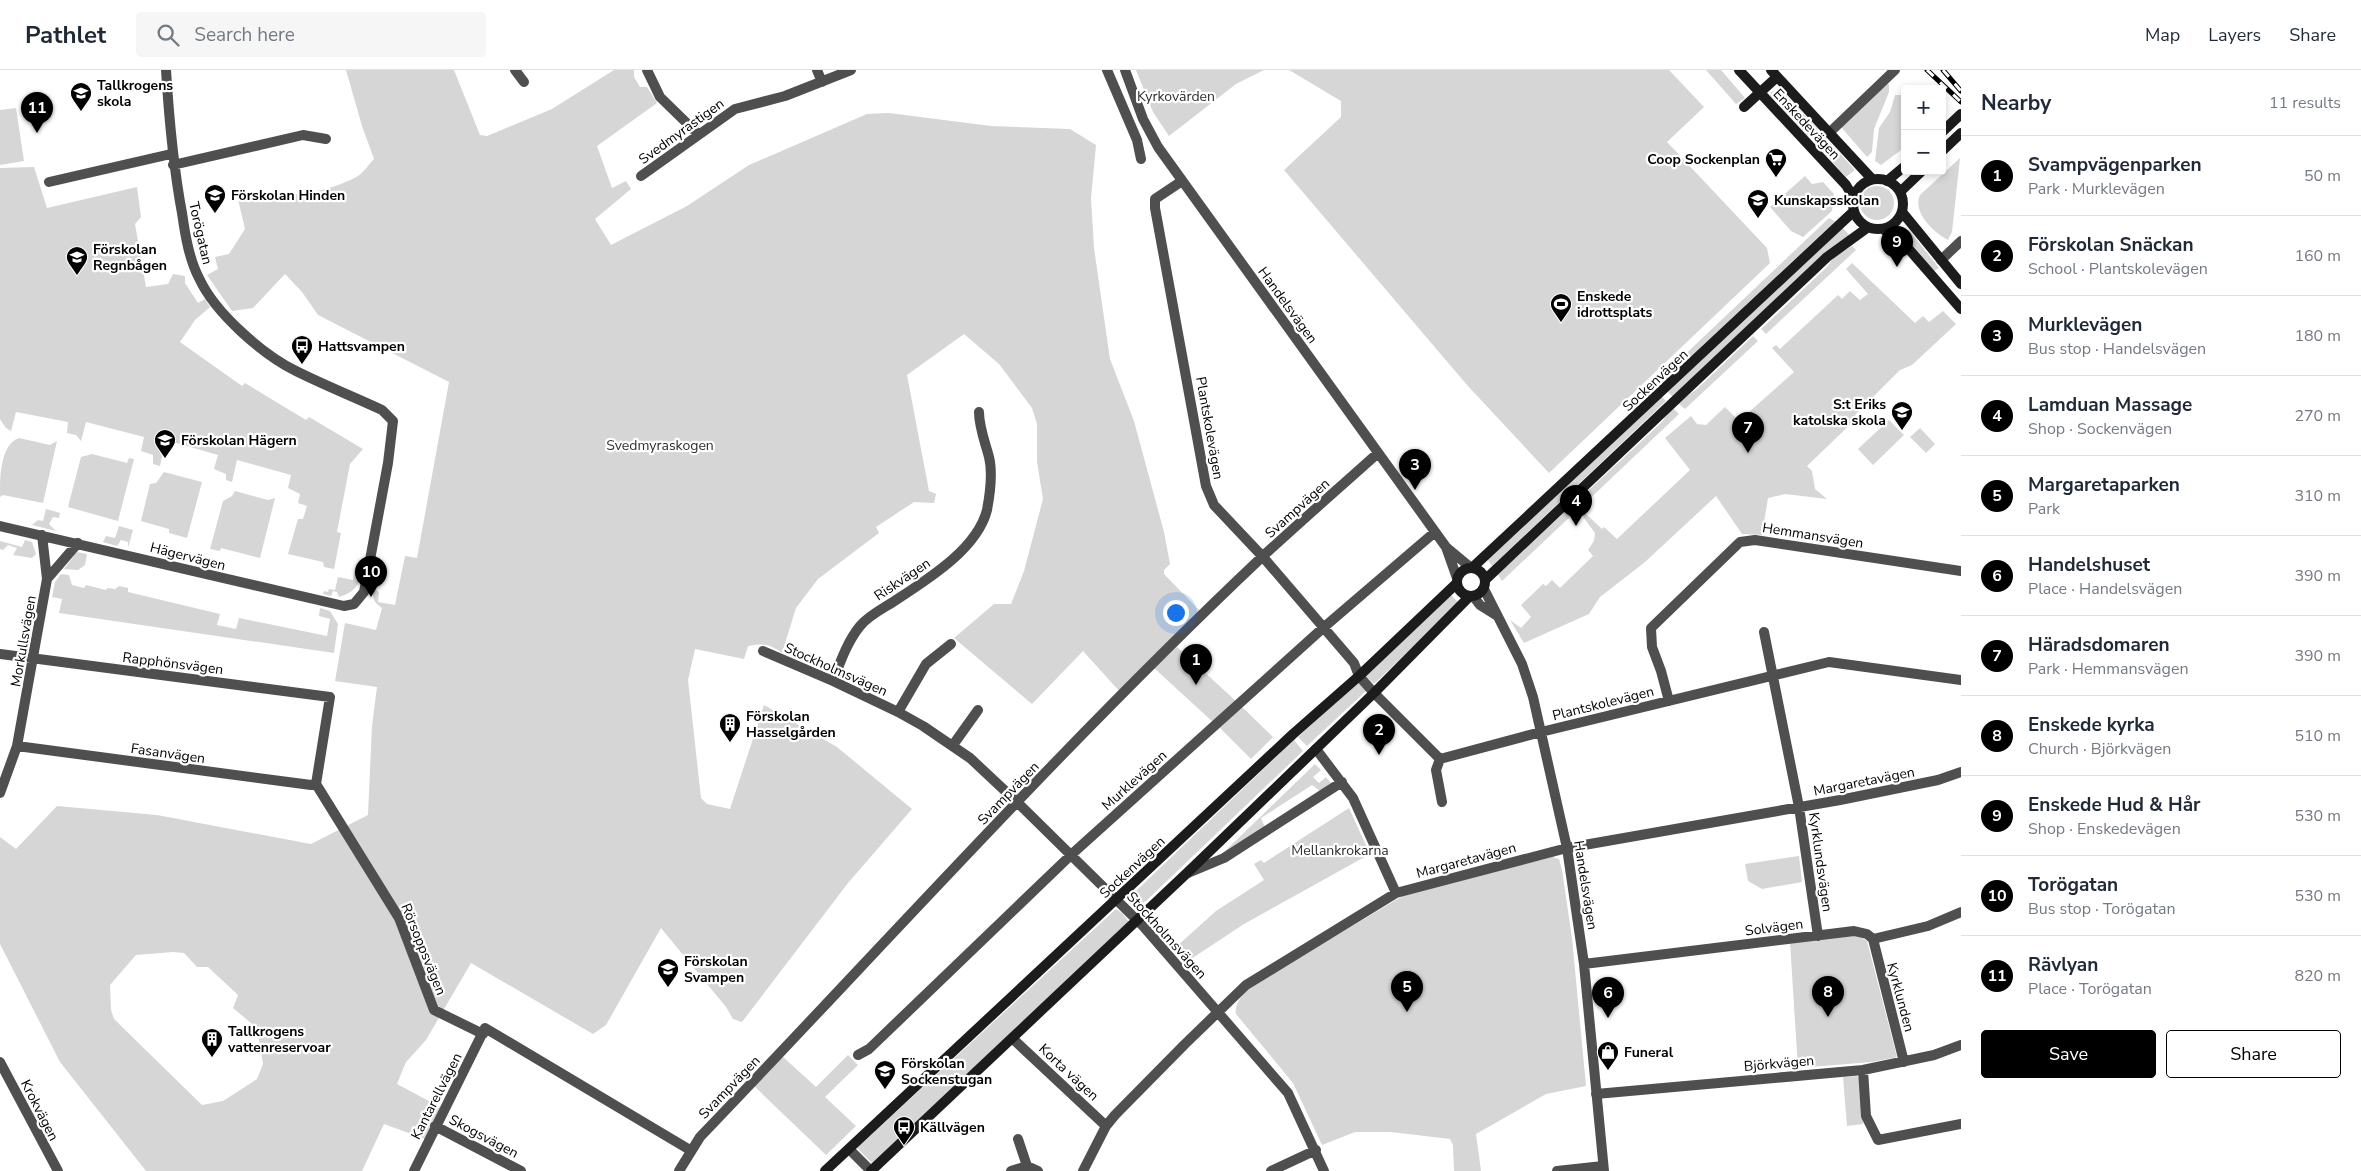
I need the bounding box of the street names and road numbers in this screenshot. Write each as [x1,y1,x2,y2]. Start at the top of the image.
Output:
street label: Enskedevägen [1769,85,1845,164]
street label: Svedmyrastigen [635,94,728,169]
street label: Torögatan [184,200,217,266]
street label: Handelsvägen [1253,263,1322,347]
street label: Sockenvägen [1618,345,1692,416]
street label: Plantskolevägen [1191,375,1228,481]
street label: Svampvägen [1261,474,1334,543]
street label: Hemmansvägen [1761,518,1865,553]
street label: Hägervägen [148,538,228,575]
street label: Riskvägen [870,554,934,605]
street label: Morkullsvägen [6,594,41,688]
street label: Stockholmsvägen [781,638,890,701]
street label: Rapphönsvägen [121,648,224,679]
street label: Plantskolevägen [1550,682,1656,725]
street label: Fasanvägen [129,739,206,768]
street label: Murklevägen [1098,746,1171,815]
street label: Svampvägen [973,758,1043,829]
street label: Margaretavägen [1812,762,1916,801]
street label: Kyrklundsvägen [1804,811,1837,913]
street label: Sockenvägen [1095,832,1169,903]
street label: Margaretavägen [1414,838,1518,883]
street label: Handelsvägen [1569,839,1602,931]
street label: Stockholmsvägen [1122,888,1211,983]
street label: Rörsoppsvägen [396,900,451,998]
street label: Solvägen [1744,915,1804,940]
street label: Kyrklunden [1882,960,1919,1034]
street label: Korta vägen [1034,1040,1103,1105]
street label: Kantarellvägen [406,1050,466,1143]
street label: Björkvägen [1743,1051,1815,1076]
street label: Svampvägen [694,1052,764,1123]
street label: Krokvägen [16,1076,63,1144]
street label: Skogsvägen [446,1110,522,1163]

